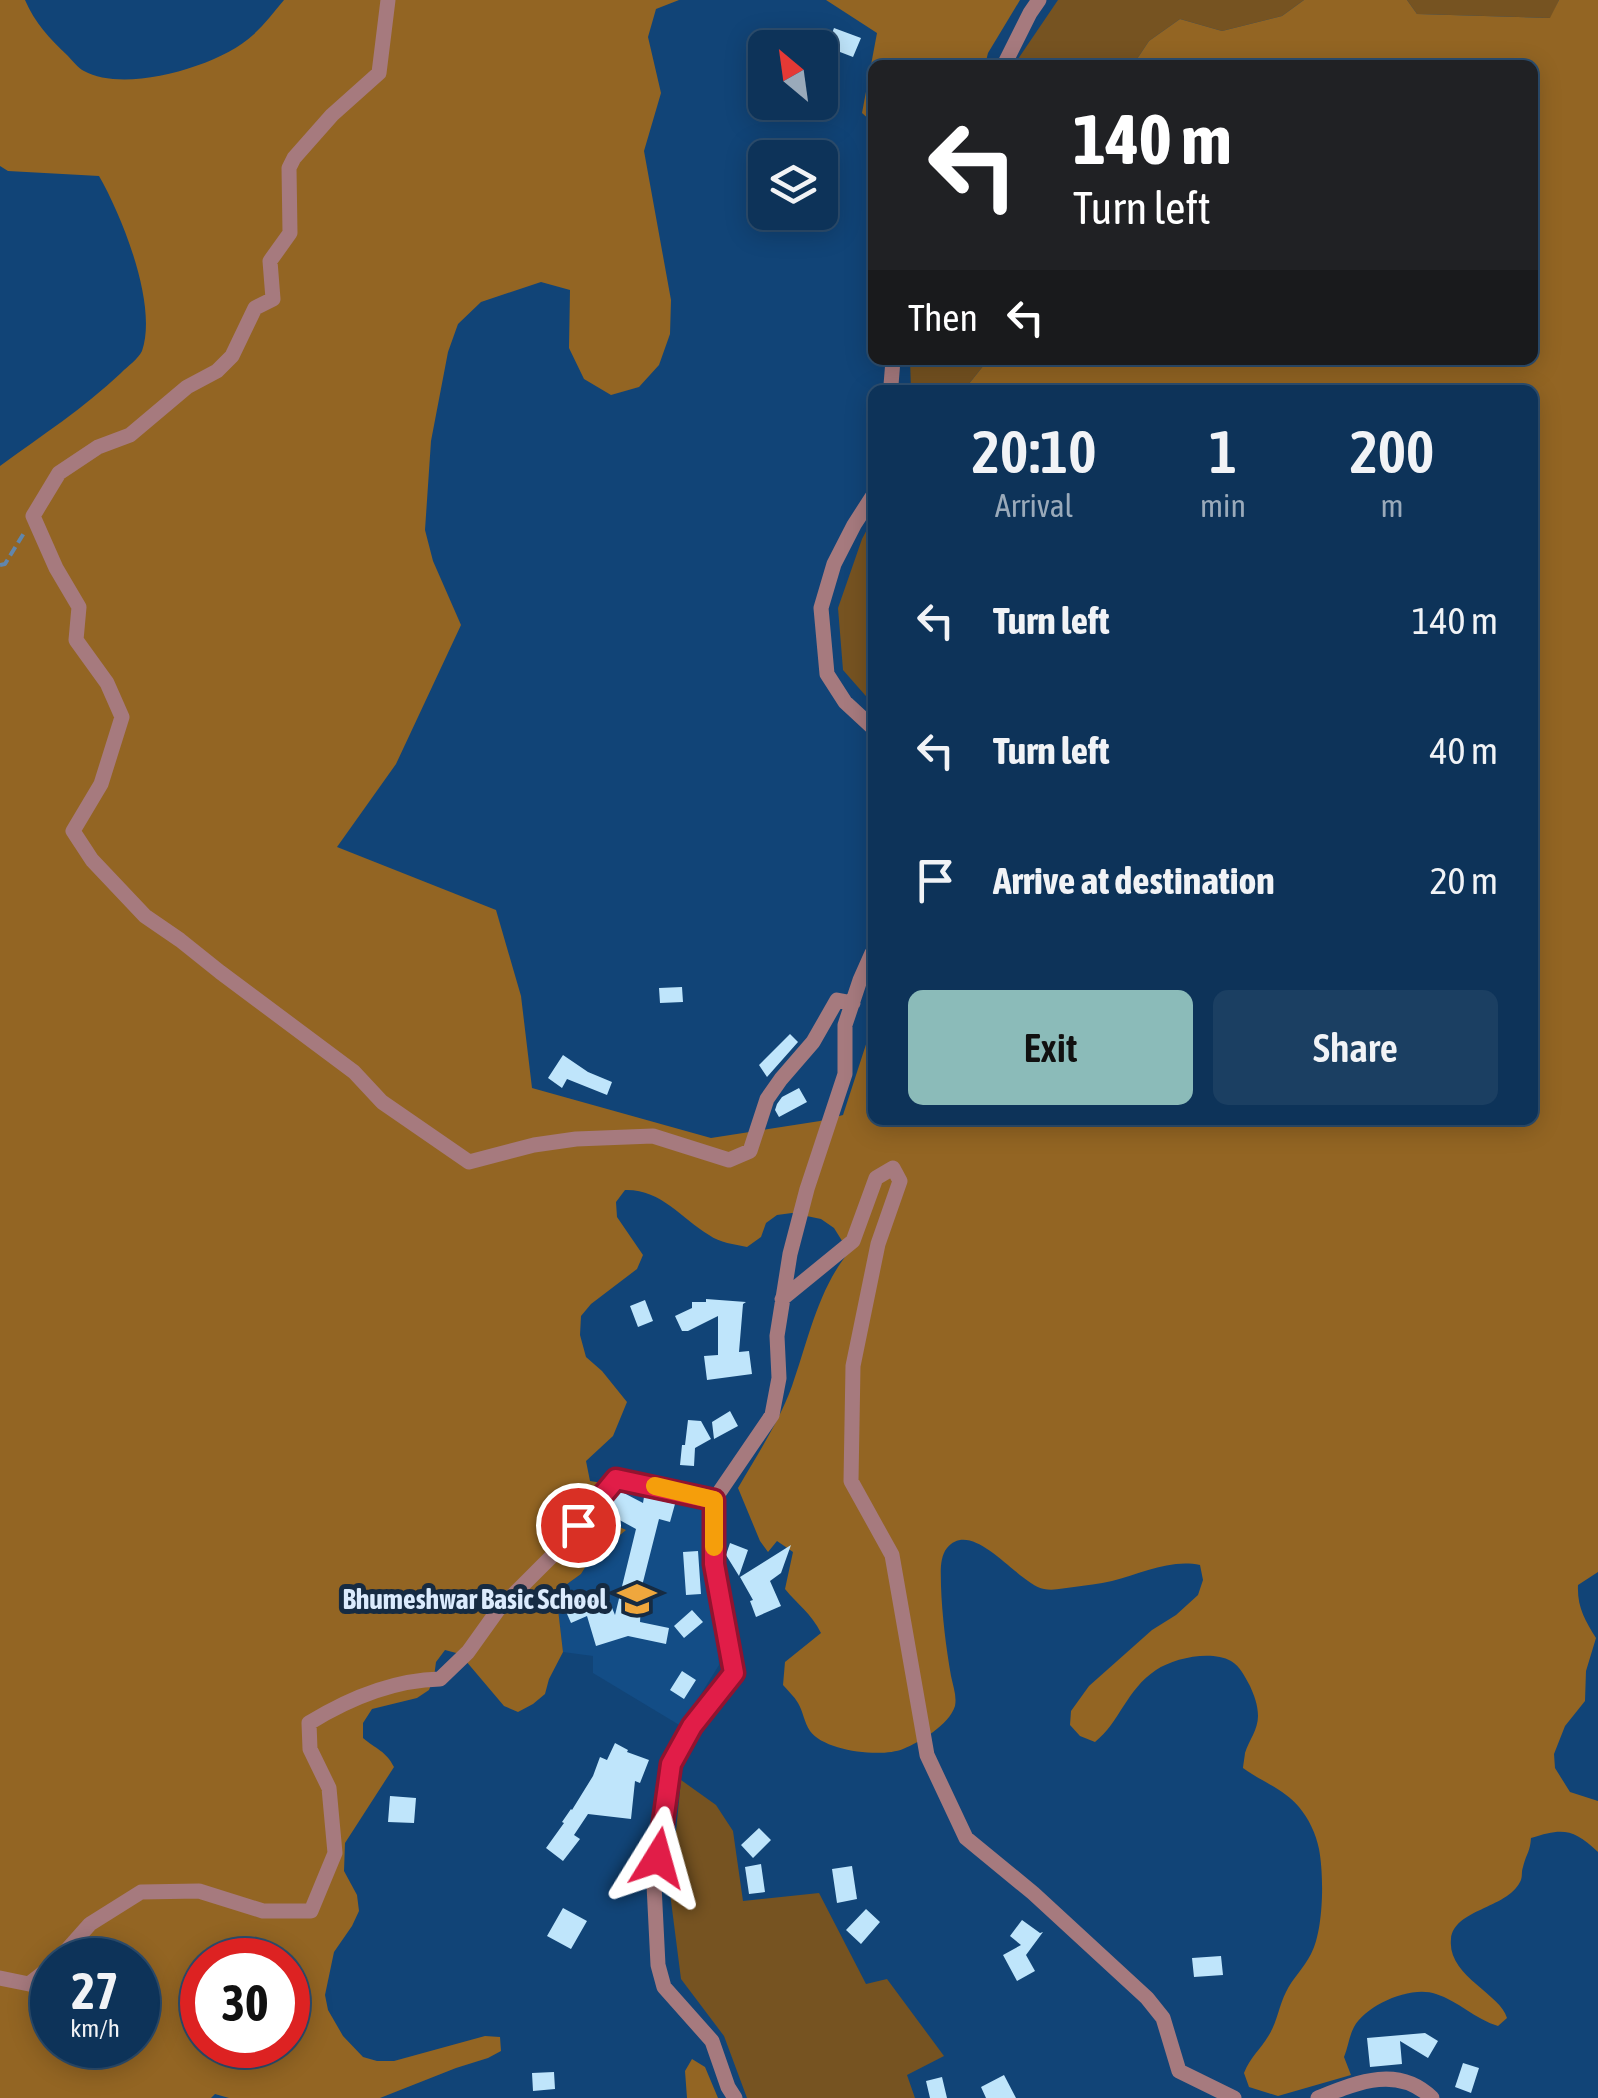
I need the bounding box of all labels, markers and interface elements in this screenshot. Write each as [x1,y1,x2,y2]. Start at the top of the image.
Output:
north arrow [748,30,838,120]
map controls [748,30,838,230]
text: 140 m [1073,99,1232,179]
icon: left [908,100,1038,230]
button: layers [748,140,838,230]
text: Turn left [1073,182,1211,234]
icon: left [998,290,1053,345]
text: Then [908,296,978,339]
text: 20:10 [972,417,1096,486]
text: 1 [1209,417,1237,486]
text: 200 [1350,417,1434,486]
text: Arrival [995,487,1073,524]
text: min [1200,487,1246,524]
text: m [1380,487,1404,524]
icon: left [908,593,963,648]
text: Turn left [993,599,1109,642]
text: 140 m [1412,599,1498,642]
icon: left [908,723,963,778]
text: Turn left [993,729,1109,772]
text: 40 m [1430,729,1498,772]
icon: arrive [908,853,963,908]
text: Arrive at destination [993,859,1275,902]
text: 20 m [1430,859,1498,902]
button: Exit [908,990,1193,1105]
button: Share [1213,990,1498,1105]
pin [536,1483,621,1568]
icon: arrive [551,1498,606,1553]
school or university icon: Bhumeshwar Basic School [616,1578,658,1620]
place label: Bhumeshwar Basic School [342,1583,608,1615]
position arrow [606,1806,710,1910]
speed limit sign: 30 [180,1938,310,2068]
text: 27 [71,1962,118,2020]
text: km/h [70,2014,120,2042]

